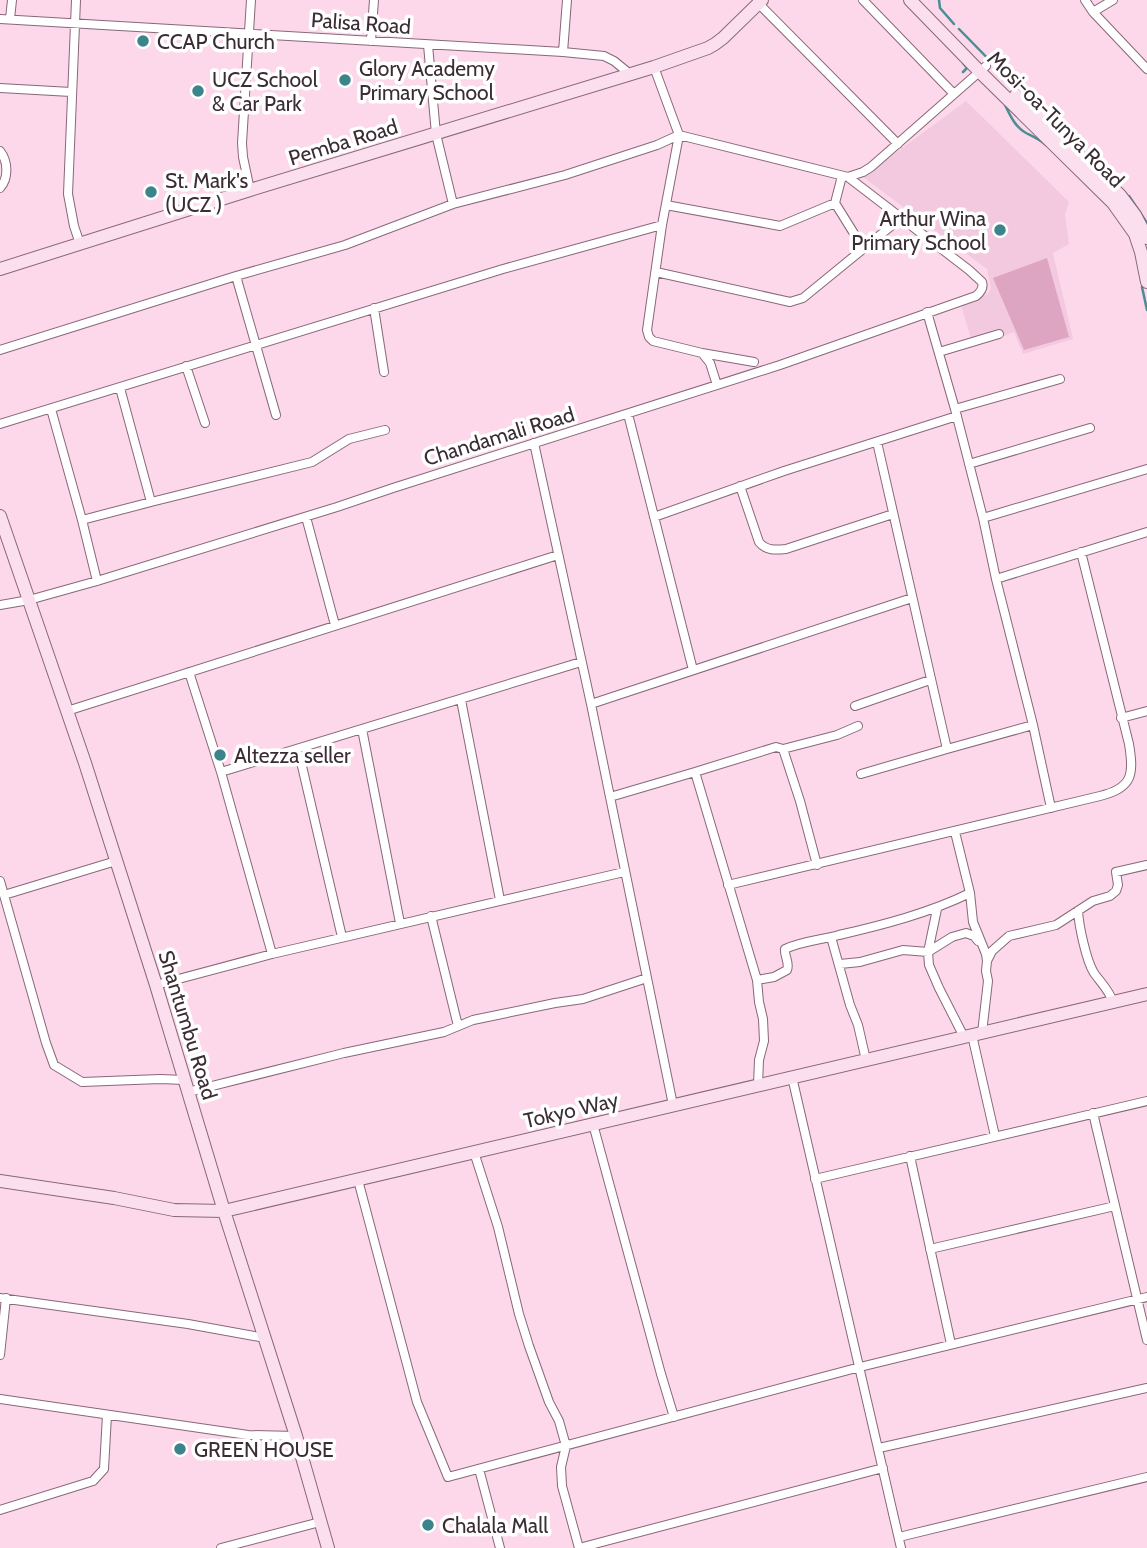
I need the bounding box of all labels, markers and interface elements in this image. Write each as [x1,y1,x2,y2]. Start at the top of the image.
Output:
street label: Palisa Road [310,7,412,39]
place label: CCAP Church [157,29,275,54]
marker: CCAP Church [135,33,151,49]
street label: Mosi-oa-Tunya Road [983,46,1129,192]
place label: Glory Academy Primary School [359,56,495,105]
place label: UCZ School & Car Park [212,67,318,116]
marker: Glory Academy Primary School [337,72,353,88]
marker: UCZ School & Car Park [190,83,206,99]
street label: Pemba Road [285,114,401,170]
place label: St. Mark's (UCZ ) [165,168,249,217]
marker: St. Mark's (UCZ ) [143,184,159,200]
place label: Arthur Wina Primary School [851,206,986,255]
marker: Arthur Wina Primary School [992,222,1008,238]
street label: Chandamali Road [421,401,577,471]
place label: Altezza seller [234,743,351,768]
marker: Altezza seller [212,747,228,763]
street label: Shantumbu Road [153,947,223,1103]
street label: Tokyo Way [521,1087,621,1133]
place label: GREEN HOUSE [194,1437,334,1462]
marker: GREEN HOUSE [172,1441,188,1457]
place label: Chalala Mall [442,1513,548,1538]
marker: Chalala Mall [420,1517,436,1533]

